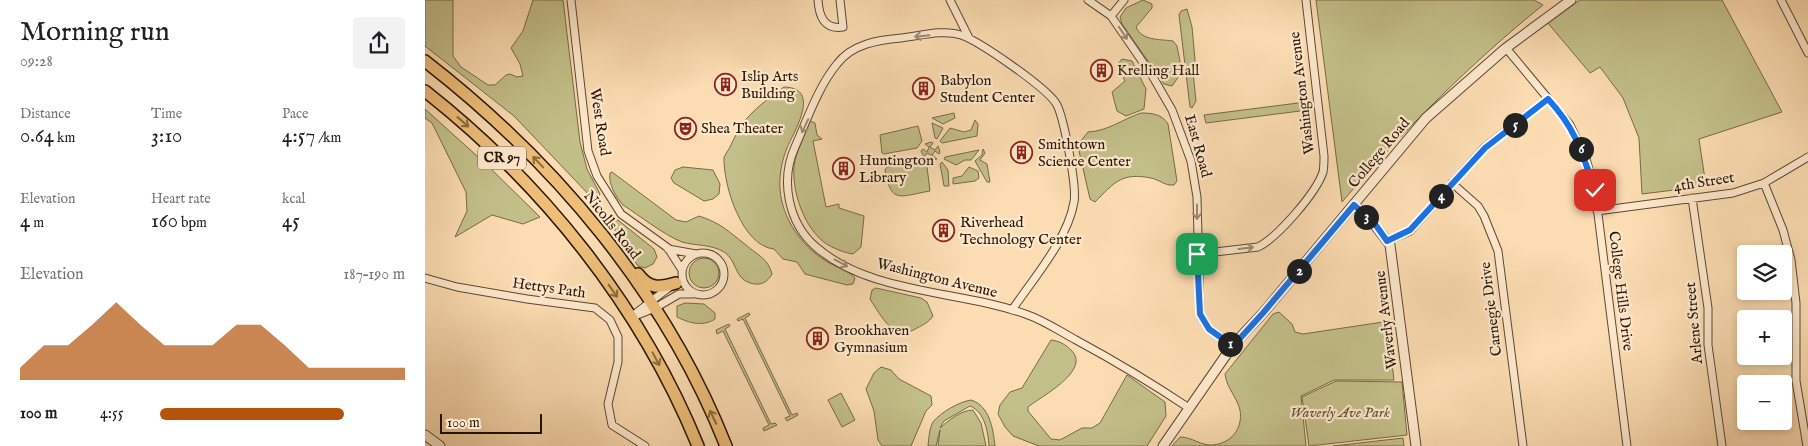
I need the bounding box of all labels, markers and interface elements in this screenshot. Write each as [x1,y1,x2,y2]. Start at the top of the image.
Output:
text: Morning run [20,15,170,50]
button: share [353,17,405,69]
one-way arrow [1118,25,1128,39]
street label: Washington Avenue [1285,30,1319,155]
one-way arrow [914,31,930,41]
text: 09:28 [20,52,53,72]
building icon: Krelling Hall [1089,58,1113,82]
place label: Krelling Hall [1117,61,1200,80]
place label: Islip Arts Building [741,67,798,103]
place label: Babylon Student Center [940,71,1035,107]
building icon: Islip Arts Building [713,73,737,97]
building icon: Babylon Student Center [912,77,936,101]
street label: West Road [585,87,615,158]
text: Distance [20,105,71,123]
text: Time [151,105,182,123]
text: Pace [282,105,309,123]
street label: East Road [1180,112,1216,181]
pin: 5 [1503,112,1527,138]
street label: College Road [1344,113,1415,192]
one-way arrow [456,116,469,127]
theatre icon: Shea Theater [673,116,697,140]
text: 5 [1513,116,1518,134]
one-way arrow [799,118,809,133]
place label: Shea Theater [701,119,784,138]
text: 0.64 [20,123,54,150]
text: 3:10 [151,123,182,150]
text: 4:57 [282,123,315,150]
text: km [54,129,75,147]
text: /km [315,129,341,147]
place label: Smithtown Science Center [1038,135,1131,171]
pin: 6 [1569,136,1593,162]
text: 6 [1579,140,1584,158]
building icon: Smithtown Science Center [1010,141,1034,165]
road number: CR 97 [478,146,526,170]
place label: Huntington Library [859,151,934,187]
one-way arrow [533,156,545,168]
building icon: Huntington Library [831,157,855,181]
street label: 4th Street [1672,168,1736,196]
pin [1574,169,1616,211]
icon: check [1581,176,1609,204]
pin: 4 [1429,184,1453,208]
street label: Nicolls Road [579,187,645,264]
text: 4 [1438,187,1445,205]
text: Elevation [20,190,76,208]
text: Heart rate [151,190,211,208]
text: kcal [282,190,305,208]
one-way arrow [1192,203,1202,219]
pin: 3 [1353,204,1379,230]
text: 4 [20,208,30,235]
text: 160 [151,208,178,235]
text: 45 [282,208,300,235]
text: 3 [1364,208,1369,226]
place label: Riverhead Technology Center [960,213,1082,249]
text: m [30,214,44,232]
text: bpm [178,214,207,232]
building icon: Riverhead Technology Center [932,219,956,243]
street label: College Hills Drive [1604,230,1638,352]
pin [1176,233,1218,275]
icon: arrive [1183,240,1211,268]
one-way arrow [1238,243,1254,253]
map controls [1737,245,1792,430]
button: layers [1737,245,1792,300]
street label: Washington Avenue [875,254,999,302]
one-way arrow [834,258,848,268]
pin: 2 [1287,258,1311,284]
street label: Carnegie Drive [1476,261,1506,357]
text: 2 [1296,262,1303,280]
text: Elevation [20,265,83,285]
text: 187–190 m [343,265,405,285]
street label: Waverly Avenue [1371,270,1401,370]
street label: Hettys Path [511,273,587,303]
street label: Arlene Street [1681,281,1707,366]
one-way arrow [608,284,618,298]
button: + [1737,310,1792,365]
place label: Brookhaven Gymnasium [834,321,909,357]
building icon: Brookhaven Gymnasium [806,327,830,351]
pin: 1 [1217,332,1243,356]
text: 1 [1228,335,1233,353]
one-way arrow [652,351,661,366]
button: − [1737,375,1792,430]
park label: Waverly Ave Park [1290,403,1390,422]
text: 100 m [20,404,57,424]
text: 4:55 [100,404,124,424]
one-way arrow [707,409,717,424]
scale bar [440,411,543,434]
text: 100 m [447,414,480,432]

